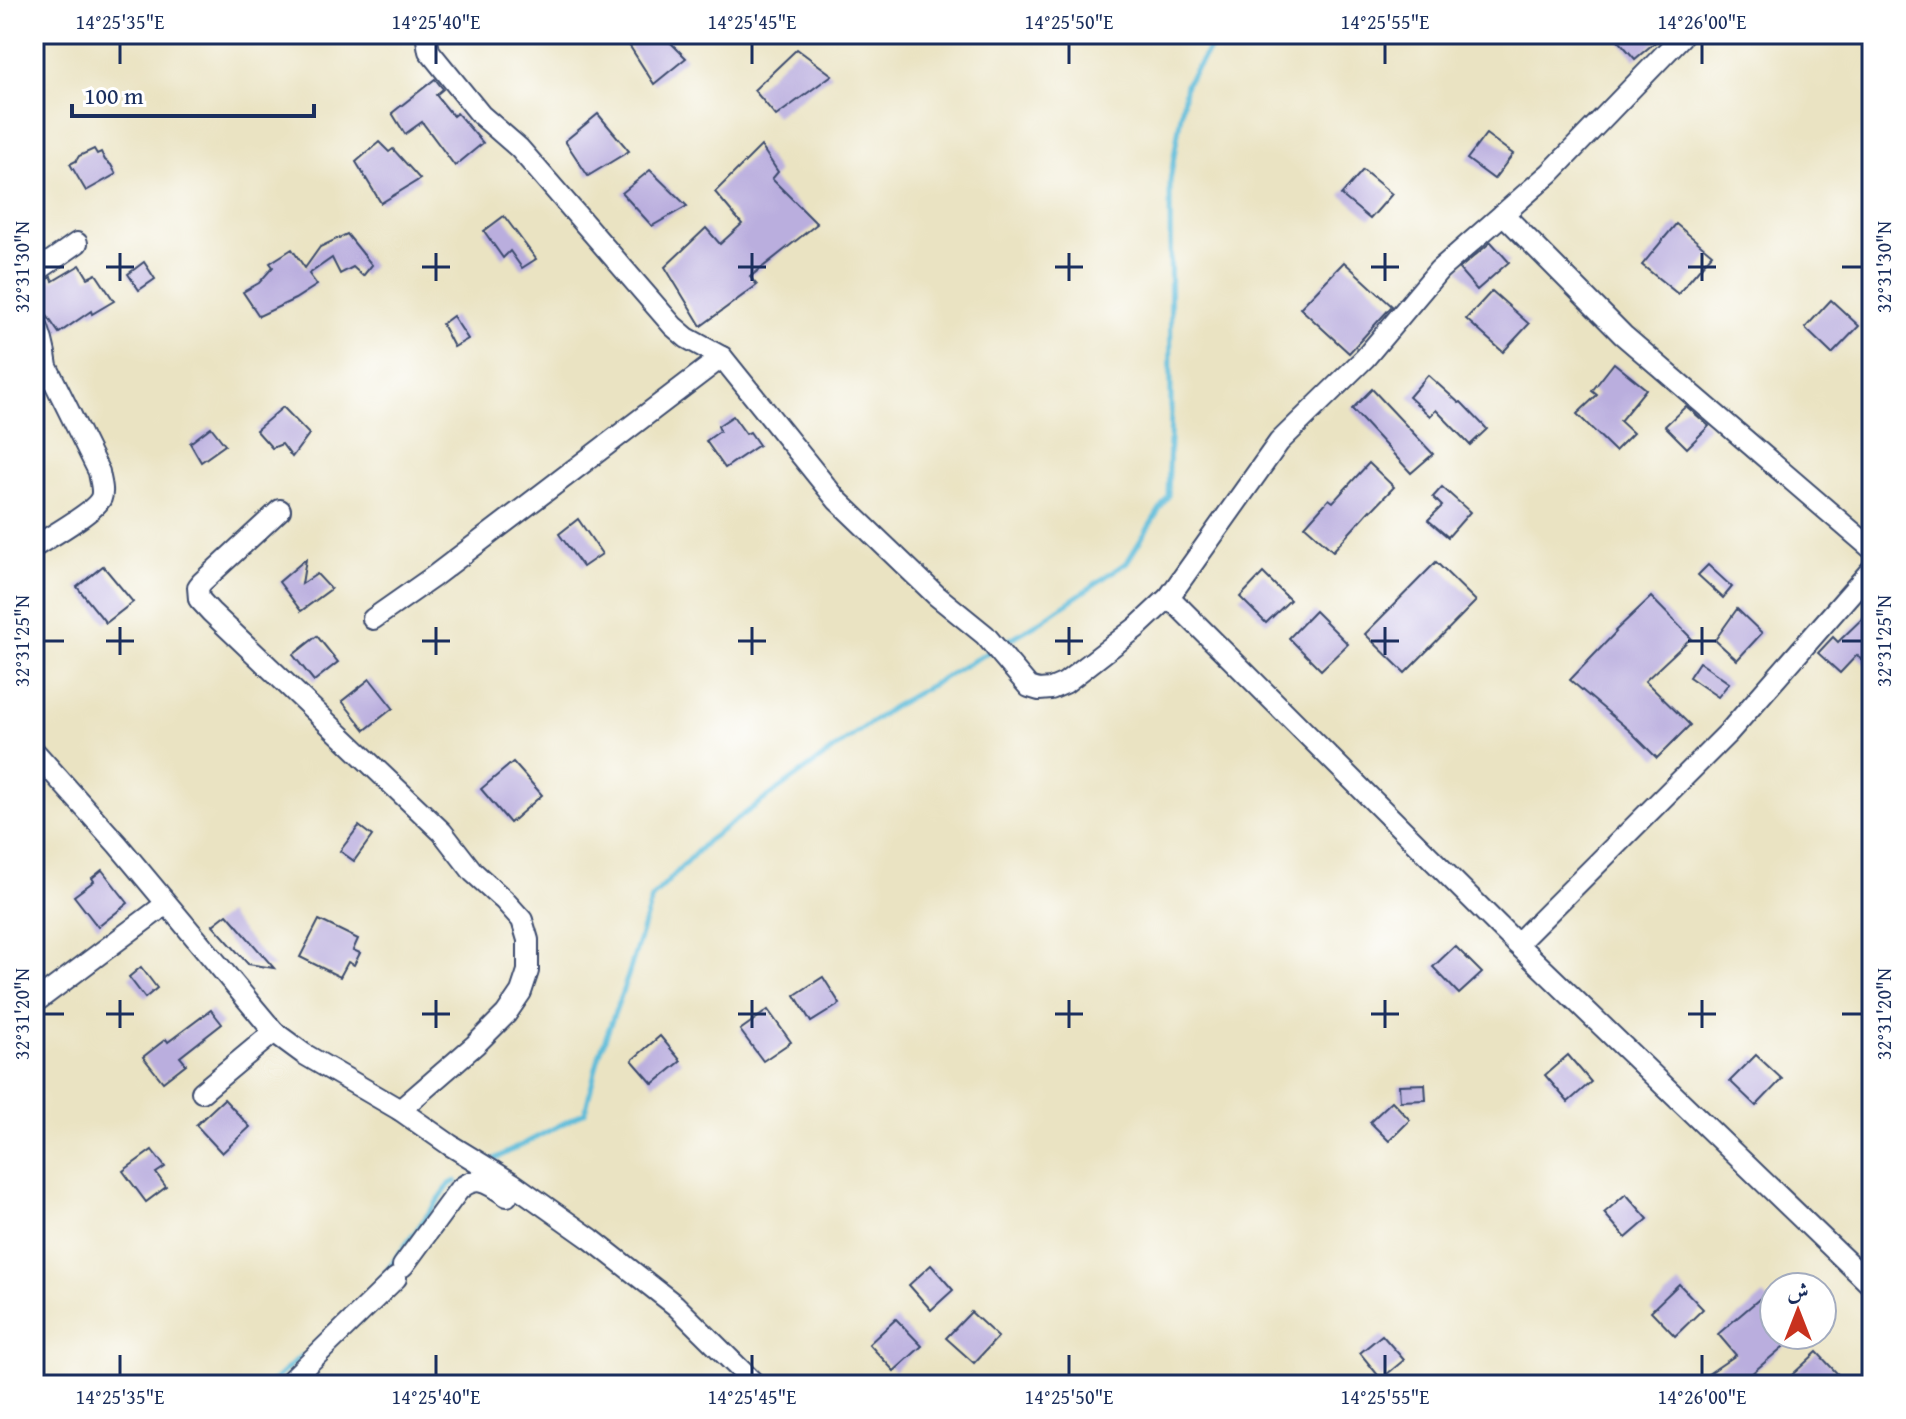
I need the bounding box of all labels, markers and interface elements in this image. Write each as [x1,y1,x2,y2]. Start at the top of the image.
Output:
text: 14°25'35"E [76,7,164,36]
text: 14°25'40"E [392,7,480,36]
text: 14°25'45"E [708,7,796,36]
text: 14°25'50"E [1025,7,1113,36]
text: 14°25'55"E [1341,7,1429,36]
text: 14°26'00"E [1658,7,1746,36]
scale bar [72,68,314,118]
text: 100 m [84,78,144,113]
text: 32°31'30"N [7,221,36,313]
text: 32°31'30"N [1869,221,1898,313]
text: 32°31'25"N [7,595,36,687]
text: 32°31'25"N [1869,595,1898,687]
text: 32°31'20"N [7,968,36,1060]
text: 32°31'20"N [1869,968,1898,1060]
north arrow [1758,1271,1838,1351]
text: ش [1787,1275,1809,1307]
text: 14°25'35"E [76,1382,164,1411]
text: 14°25'40"E [392,1382,480,1411]
text: 14°25'45"E [708,1382,796,1411]
text: 14°25'50"E [1025,1382,1113,1411]
text: 14°25'55"E [1341,1382,1429,1411]
text: 14°26'00"E [1658,1382,1746,1411]

